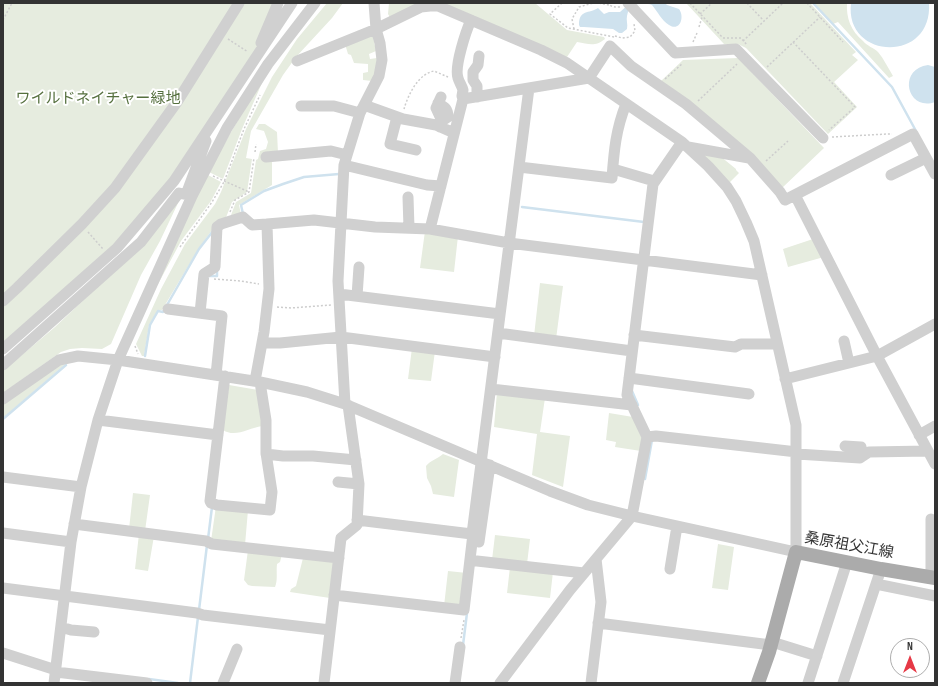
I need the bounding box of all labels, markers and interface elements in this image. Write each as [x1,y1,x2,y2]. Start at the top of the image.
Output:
park label: ワイルドネイチャー緑地 [16,90,180,108]
street label: 桑原祖父江線 [803,529,895,563]
north arrow [890,638,930,678]
text: N [907,640,913,653]

